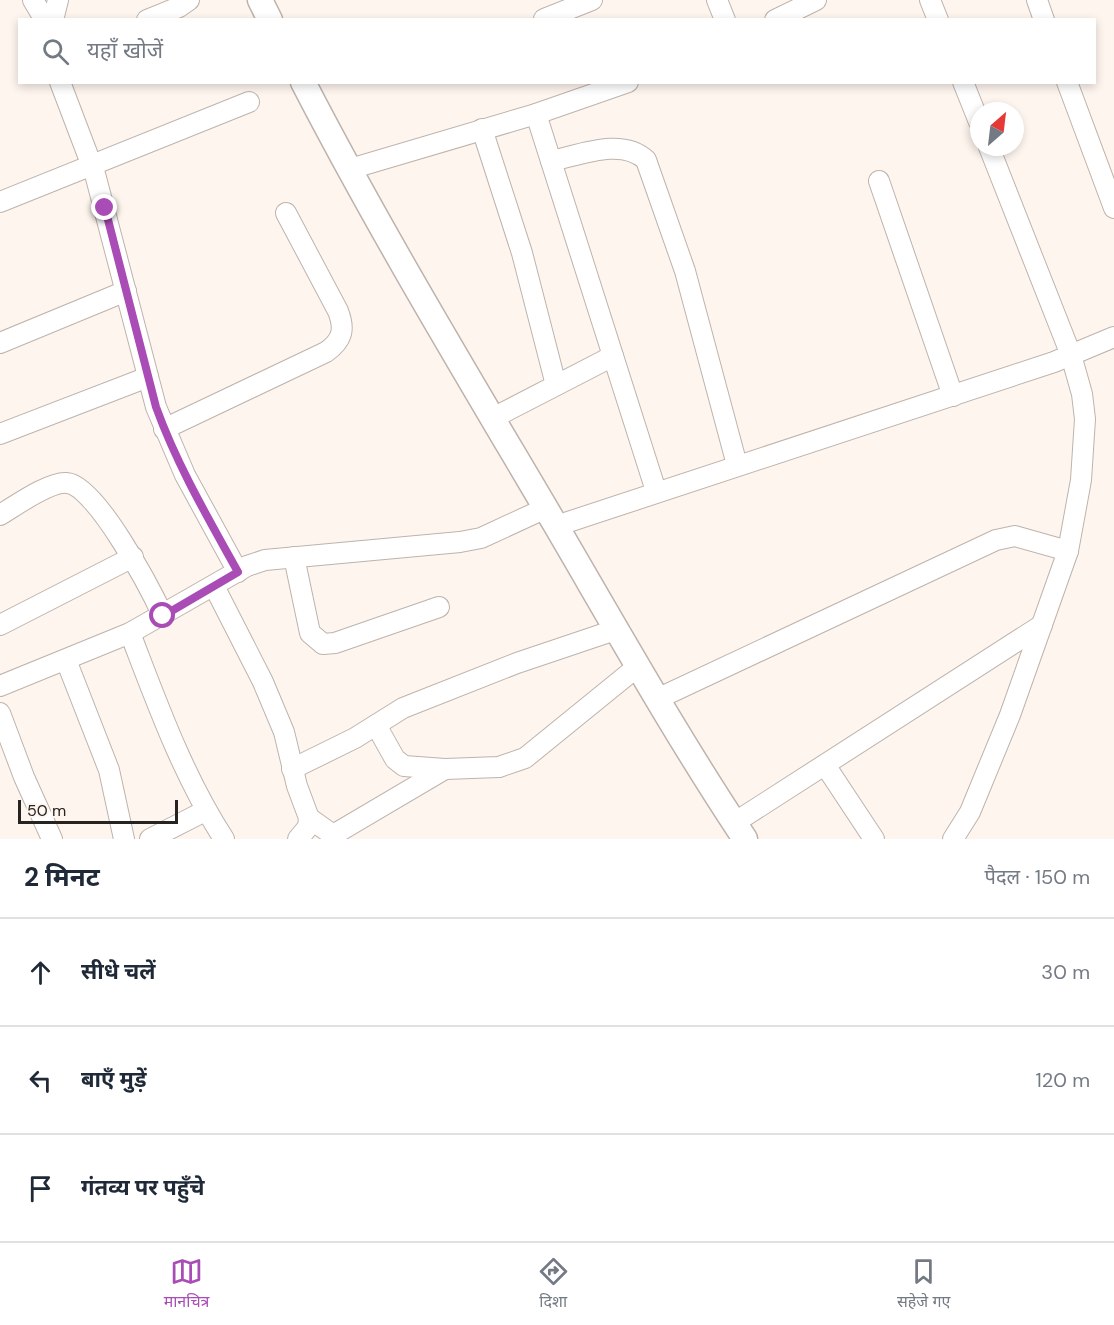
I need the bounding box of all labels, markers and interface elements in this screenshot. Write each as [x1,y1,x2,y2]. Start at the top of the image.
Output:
search box [18,18,1096,84]
icon: search [39,35,72,68]
text: यहाँ खोजें [87,36,163,65]
north arrow [970,102,1024,156]
route end [91,194,117,220]
route start [149,602,175,628]
scale bar [18,797,178,824]
text: 50 m [27,800,66,821]
text: 2 मिनट [24,860,100,894]
text: पैदल · 150 m [985,864,1090,890]
icon: ahead [24,956,57,989]
text: सीधे चलें [81,957,156,986]
text: 30 m [1041,959,1090,985]
icon: left [24,1064,57,1097]
text: बाएँ मुड़ें [81,1065,147,1094]
text: 120 m [1036,1067,1090,1093]
icon: arrive [24,1172,57,1205]
text: गंतव्य पर पहुँचे [81,1173,204,1202]
tab: मानचित्र [164,1255,209,1314]
tab: दिशा [537,1255,570,1314]
tab: सहेजे गए [897,1255,950,1314]

